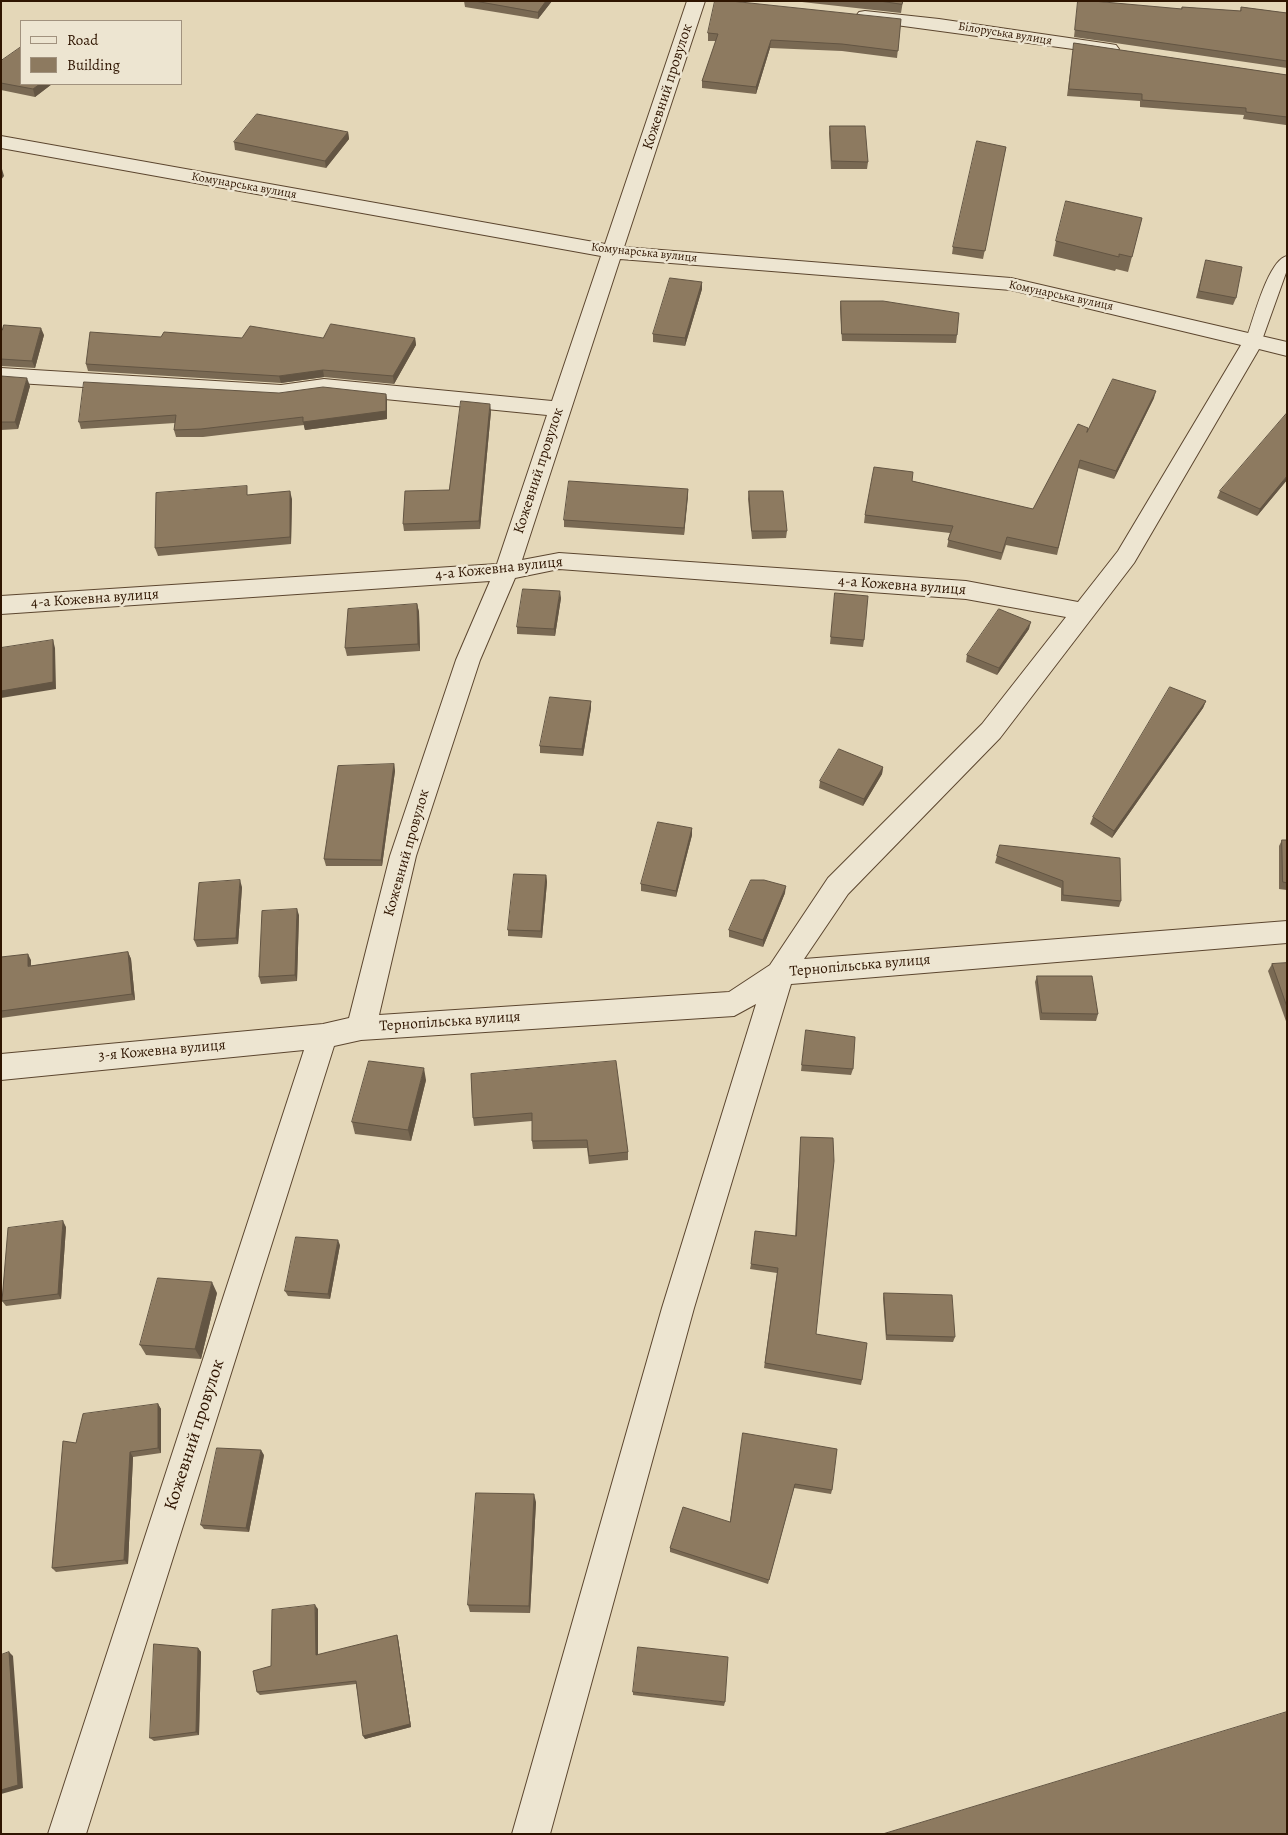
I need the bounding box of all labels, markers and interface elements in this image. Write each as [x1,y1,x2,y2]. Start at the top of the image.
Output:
street label: Білоруська вулиця [957,19,1053,49]
legend [20,20,182,85]
street label: Кожевний провулок [639,22,697,152]
text: Road [67,30,98,50]
text: Building [67,55,120,75]
street label: Комунарська вулиця [190,170,298,202]
street label: Комунарська вулиця [590,240,698,266]
street label: Комунарська вулиця [1007,278,1115,314]
street label: Кожевний провулок [510,406,568,536]
street label: 4-а Кожевна вулиця [434,553,564,585]
street label: 4-а Кожевна вулиця [837,573,967,599]
street label: 4-а Кожевна вулиця [30,586,160,612]
street label: Кожевний провулок [380,787,434,919]
street label: Тернопільська вулиця [789,951,931,981]
street label: Тернопільська вулиця [379,1008,521,1036]
street label: 3-я Кожевна вулиця [98,1036,226,1066]
street label: Кожевний провулок [160,1357,230,1513]

